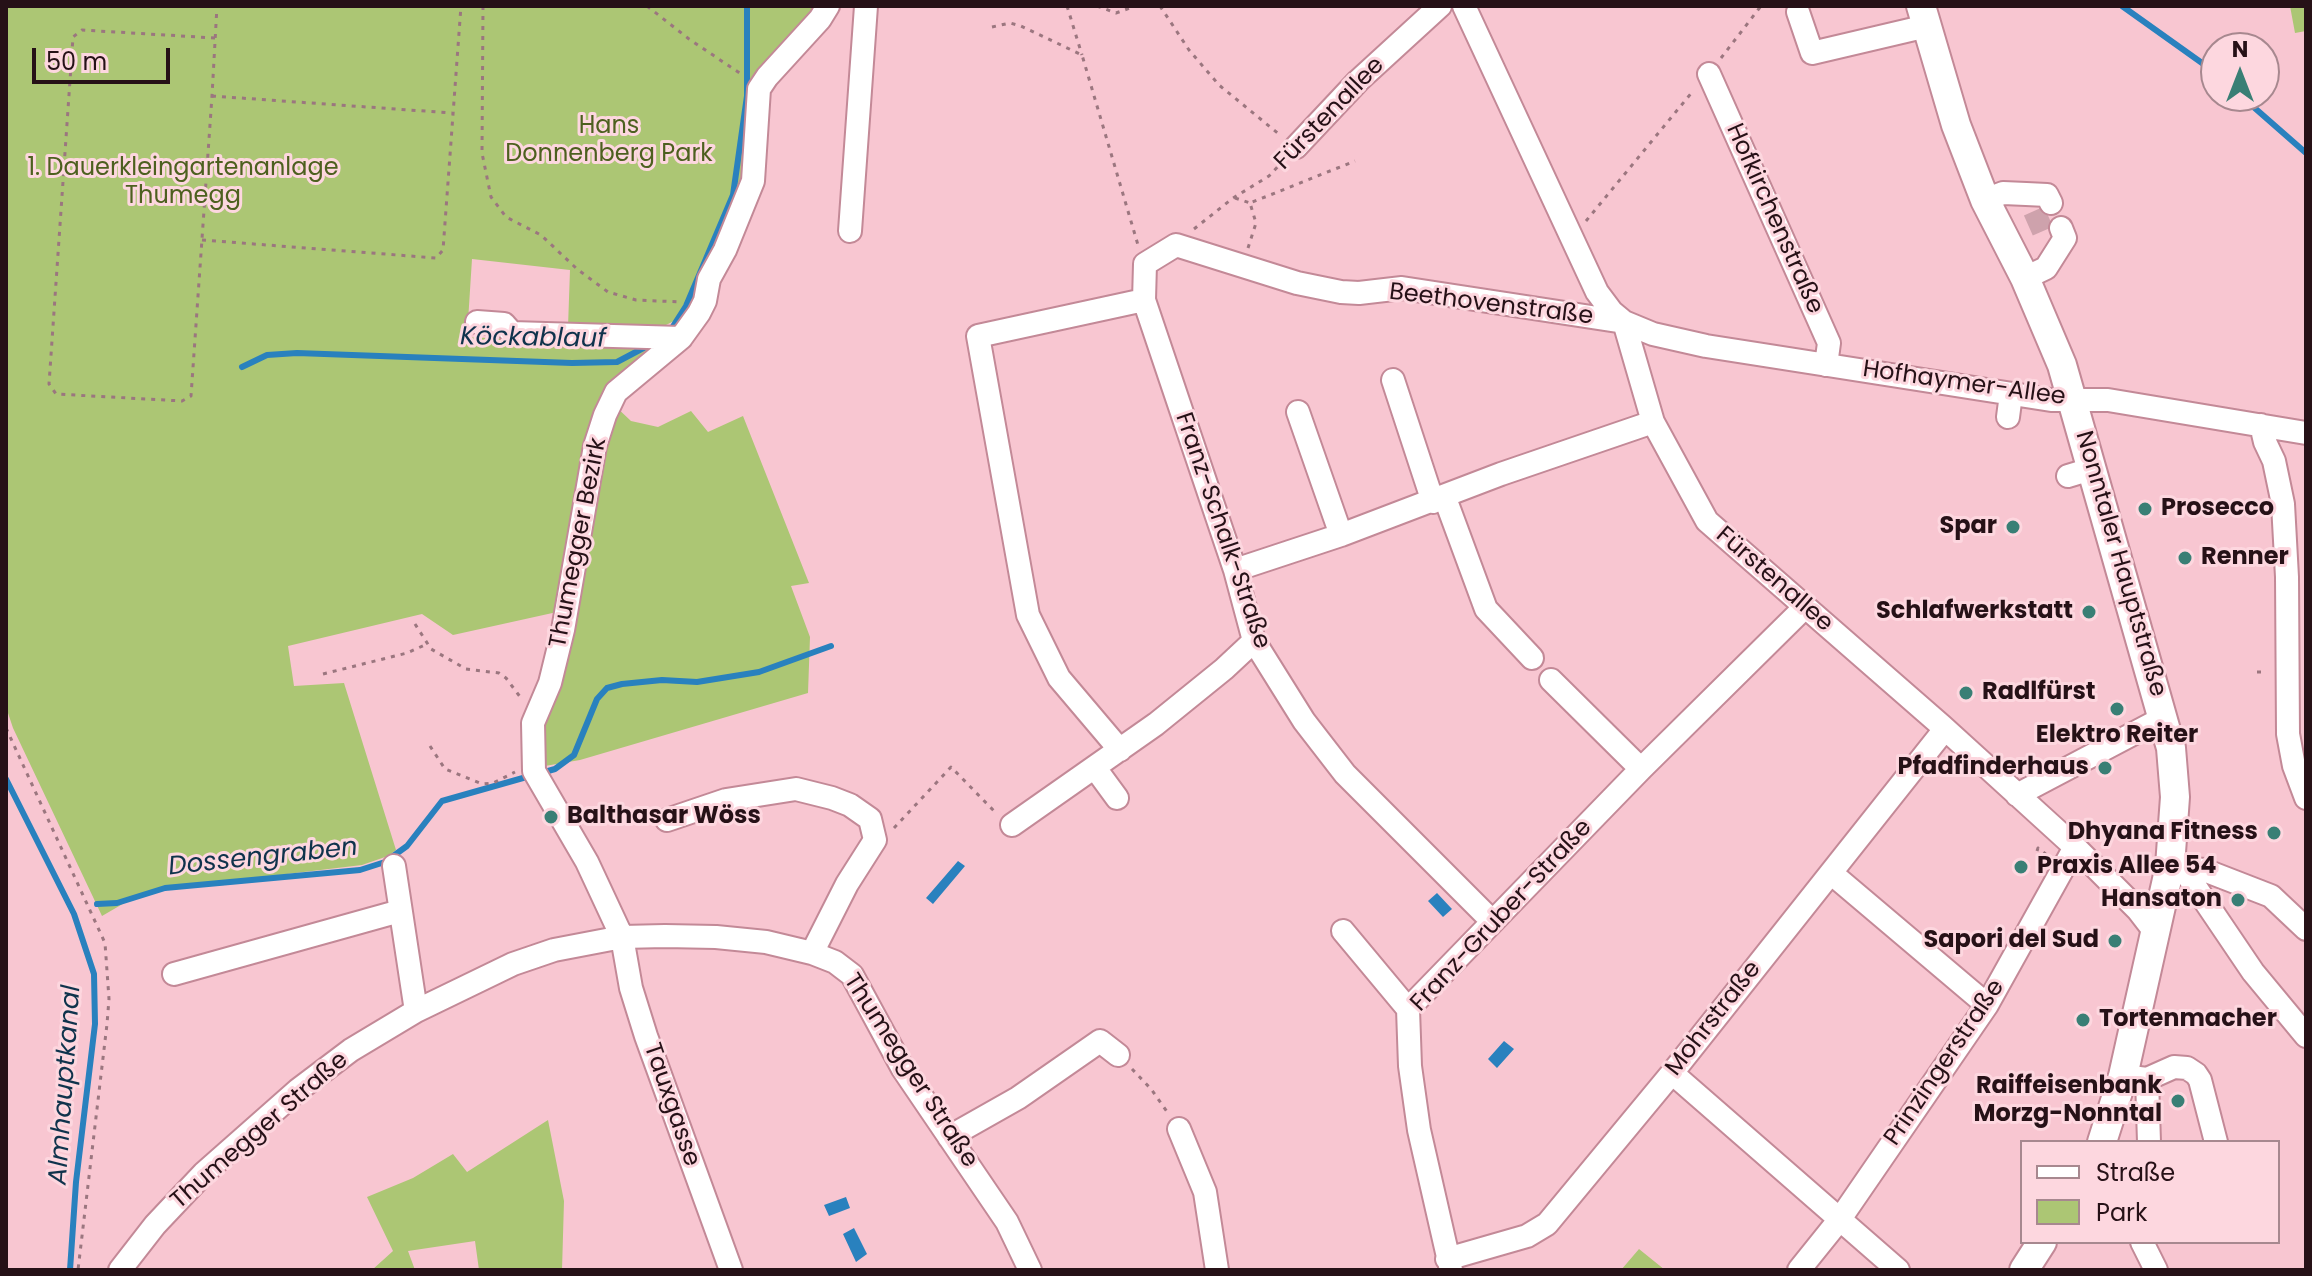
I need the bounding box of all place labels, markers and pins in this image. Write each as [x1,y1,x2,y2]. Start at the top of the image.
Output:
place label: Prosecco [2161,495,2274,523]
marker: Prosecco [2136,500,2154,518]
place label: Spar [1939,513,1997,541]
marker: Spar [2004,518,2022,536]
place label: Renner [2201,544,2289,572]
marker: Renner [2176,549,2194,567]
place label: Schlafwerkstatt [1876,598,2073,626]
marker: Schlafwerkstatt [2080,603,2098,621]
place label: Radlfürst [1982,679,2096,707]
marker: Radlfürst [1957,684,1975,702]
marker: Elektro Reiter [2108,700,2126,718]
place label: Elektro Reiter [2036,722,2198,750]
place label: Pfadfinderhaus [1898,754,2089,782]
marker: Pfadfinderhaus [2096,759,2114,777]
place label: Balthasar Wöss [567,803,761,831]
marker: Balthasar Wöss [542,808,560,826]
place label: Dhyana Fitness [2068,819,2258,847]
marker: Dhyana Fitness [2265,824,2283,842]
place label: Praxis Allee 54 [2037,853,2217,881]
marker: Praxis Allee 54 [2012,858,2030,876]
place label: Hansaton [2101,886,2222,914]
marker: Hansaton [2229,891,2247,909]
place label: Sapori del Sud [1923,927,2099,955]
marker: Sapori del Sud [2106,932,2124,950]
place label: Tortenmacher [2099,1006,2277,1034]
marker: Tortenmacher [2074,1011,2092,1029]
place label: Raiffeisenbank Morzg-Nonntal [1973,1073,2162,1129]
marker: Raiffeisenbank Morzg-Nonntal [2169,1092,2187,1110]

